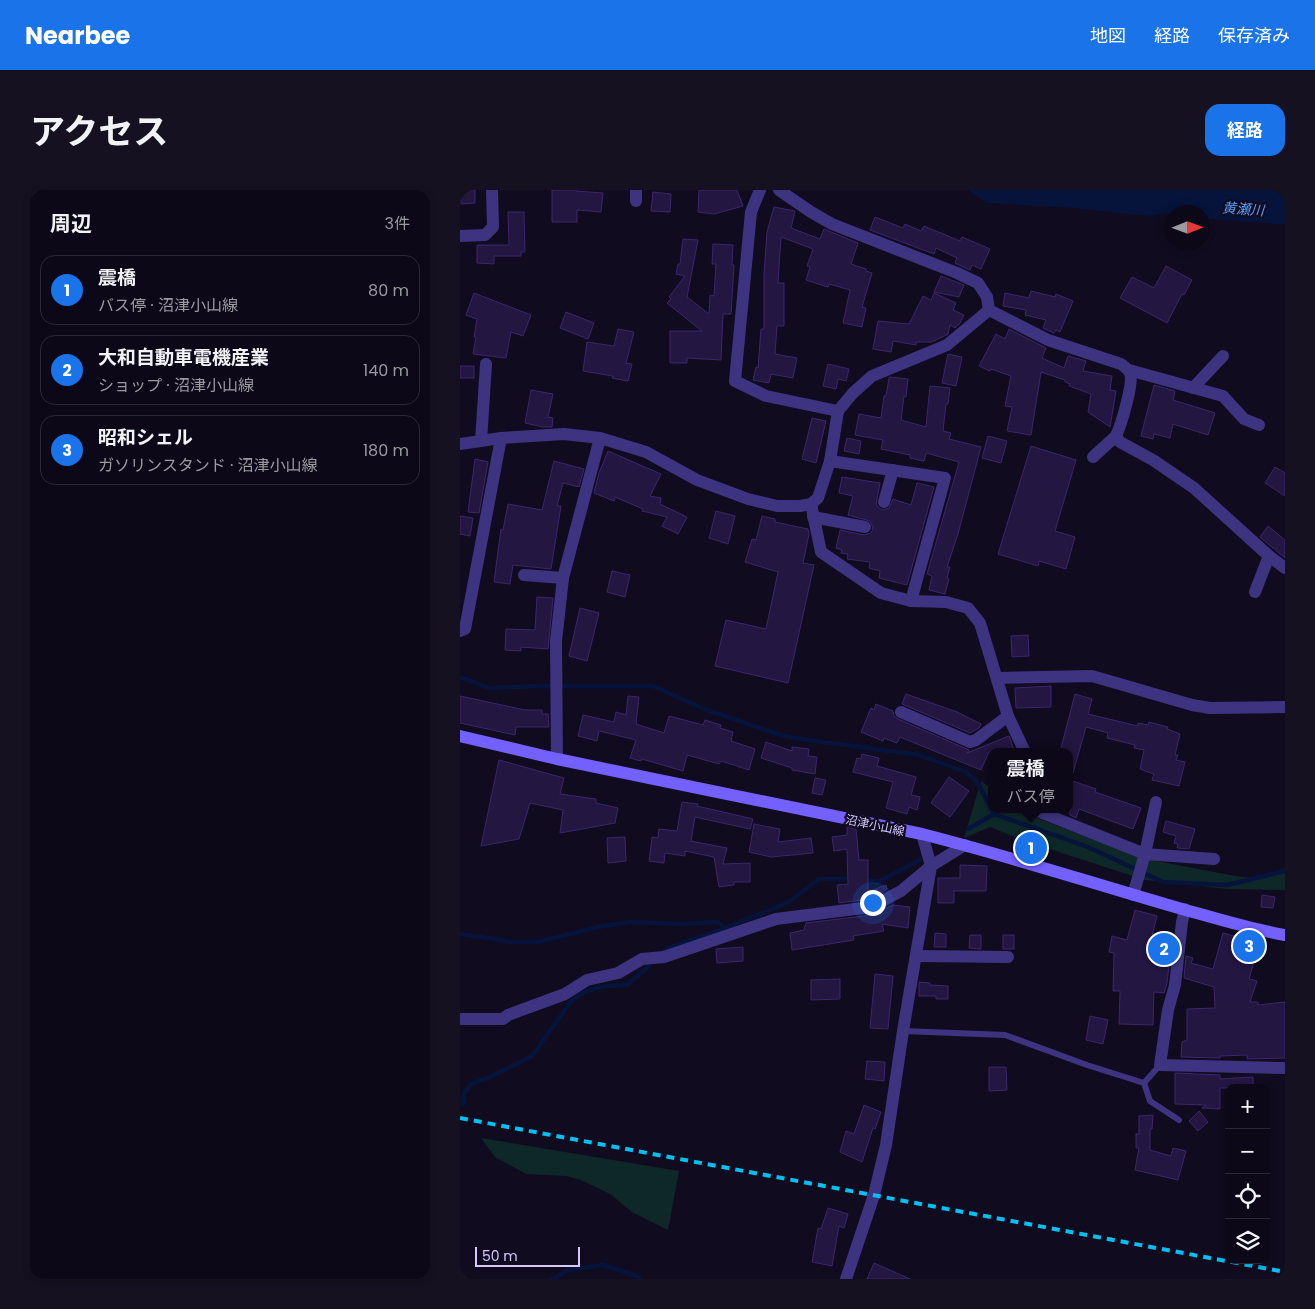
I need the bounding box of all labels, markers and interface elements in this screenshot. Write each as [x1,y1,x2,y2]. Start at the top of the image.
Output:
text: Nearbee [25,19,130,52]
text: 地図 [1090,23,1126,48]
text: 経路 [1154,23,1190,48]
text: 保存済み [1218,23,1290,48]
button: 経路 [1205,104,1285,156]
text: アクセス [30,107,168,156]
water label: 黄瀬川 [1221,198,1267,221]
north arrow [1165,205,1210,250]
text: 周辺 [50,209,92,238]
text: 3件 [385,212,410,235]
text: 震橋 [98,264,136,291]
text: 1 [64,279,70,302]
text: 80 m [368,279,409,302]
text: バス停 · 沼津小山線 [98,294,238,317]
text: 大和自動車電機産業 [98,344,269,371]
text: 2 [62,359,72,382]
text: 140 m [363,359,409,382]
text: ショップ · 沼津小山線 [98,374,254,397]
text: 昭和シェル [98,424,193,451]
text: 3 [62,439,72,462]
text: 180 m [363,439,409,462]
text: ガソリンスタンド · 沼津小山線 [98,454,318,477]
popup [988,748,1073,813]
text: 震橋 [1006,755,1045,782]
text: バス停 [1006,785,1055,808]
street label: 沼津小山線 [844,810,906,840]
pin: 1 [1015,829,1047,867]
your location [860,890,886,916]
pin: 3 [1233,927,1265,965]
pin: 2 [1148,930,1180,968]
map controls [1225,1084,1270,1264]
button: + [1225,1084,1270,1129]
button: − [1225,1129,1270,1174]
button: locate [1225,1174,1270,1219]
button: layers [1225,1219,1270,1264]
scale bar [475,1244,580,1267]
text: 50 m [482,1246,518,1266]

